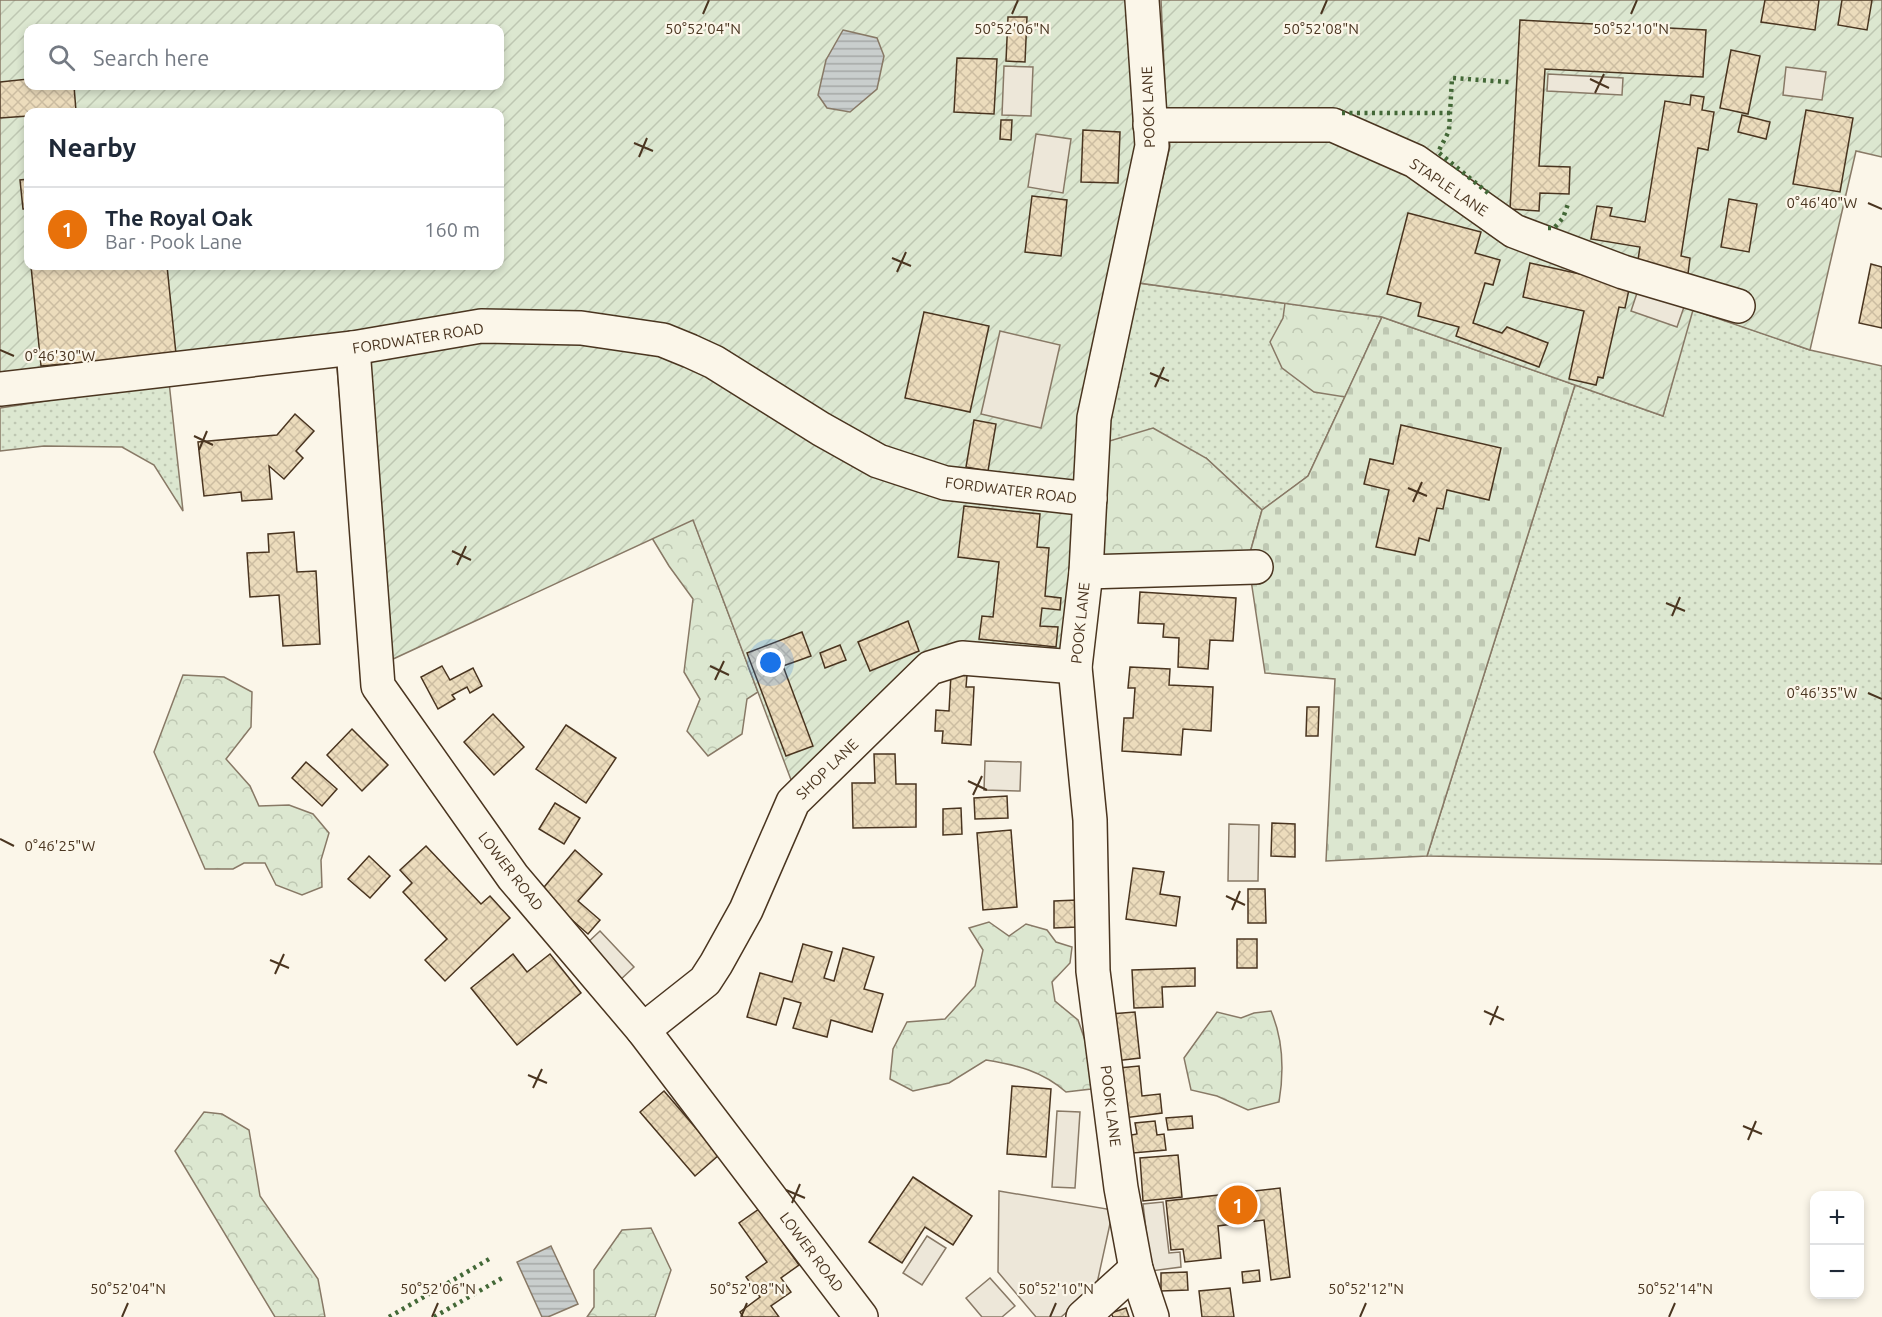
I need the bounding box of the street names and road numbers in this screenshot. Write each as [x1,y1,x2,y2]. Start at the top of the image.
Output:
street label: POOK LANE [1138,66,1158,148]
street label: STAPLE LANE [1407,155,1491,219]
street label: FORDWATER ROAD [351,319,485,357]
street label: FORDWATER ROAD [944,473,1078,507]
street label: POOK LANE [1067,581,1093,665]
street label: SHOP LANE [793,735,861,803]
street label: LOWER ROAD [475,828,547,914]
street label: POOK LANE [1098,1064,1124,1148]
street label: LOWER ROAD [777,1209,847,1295]

